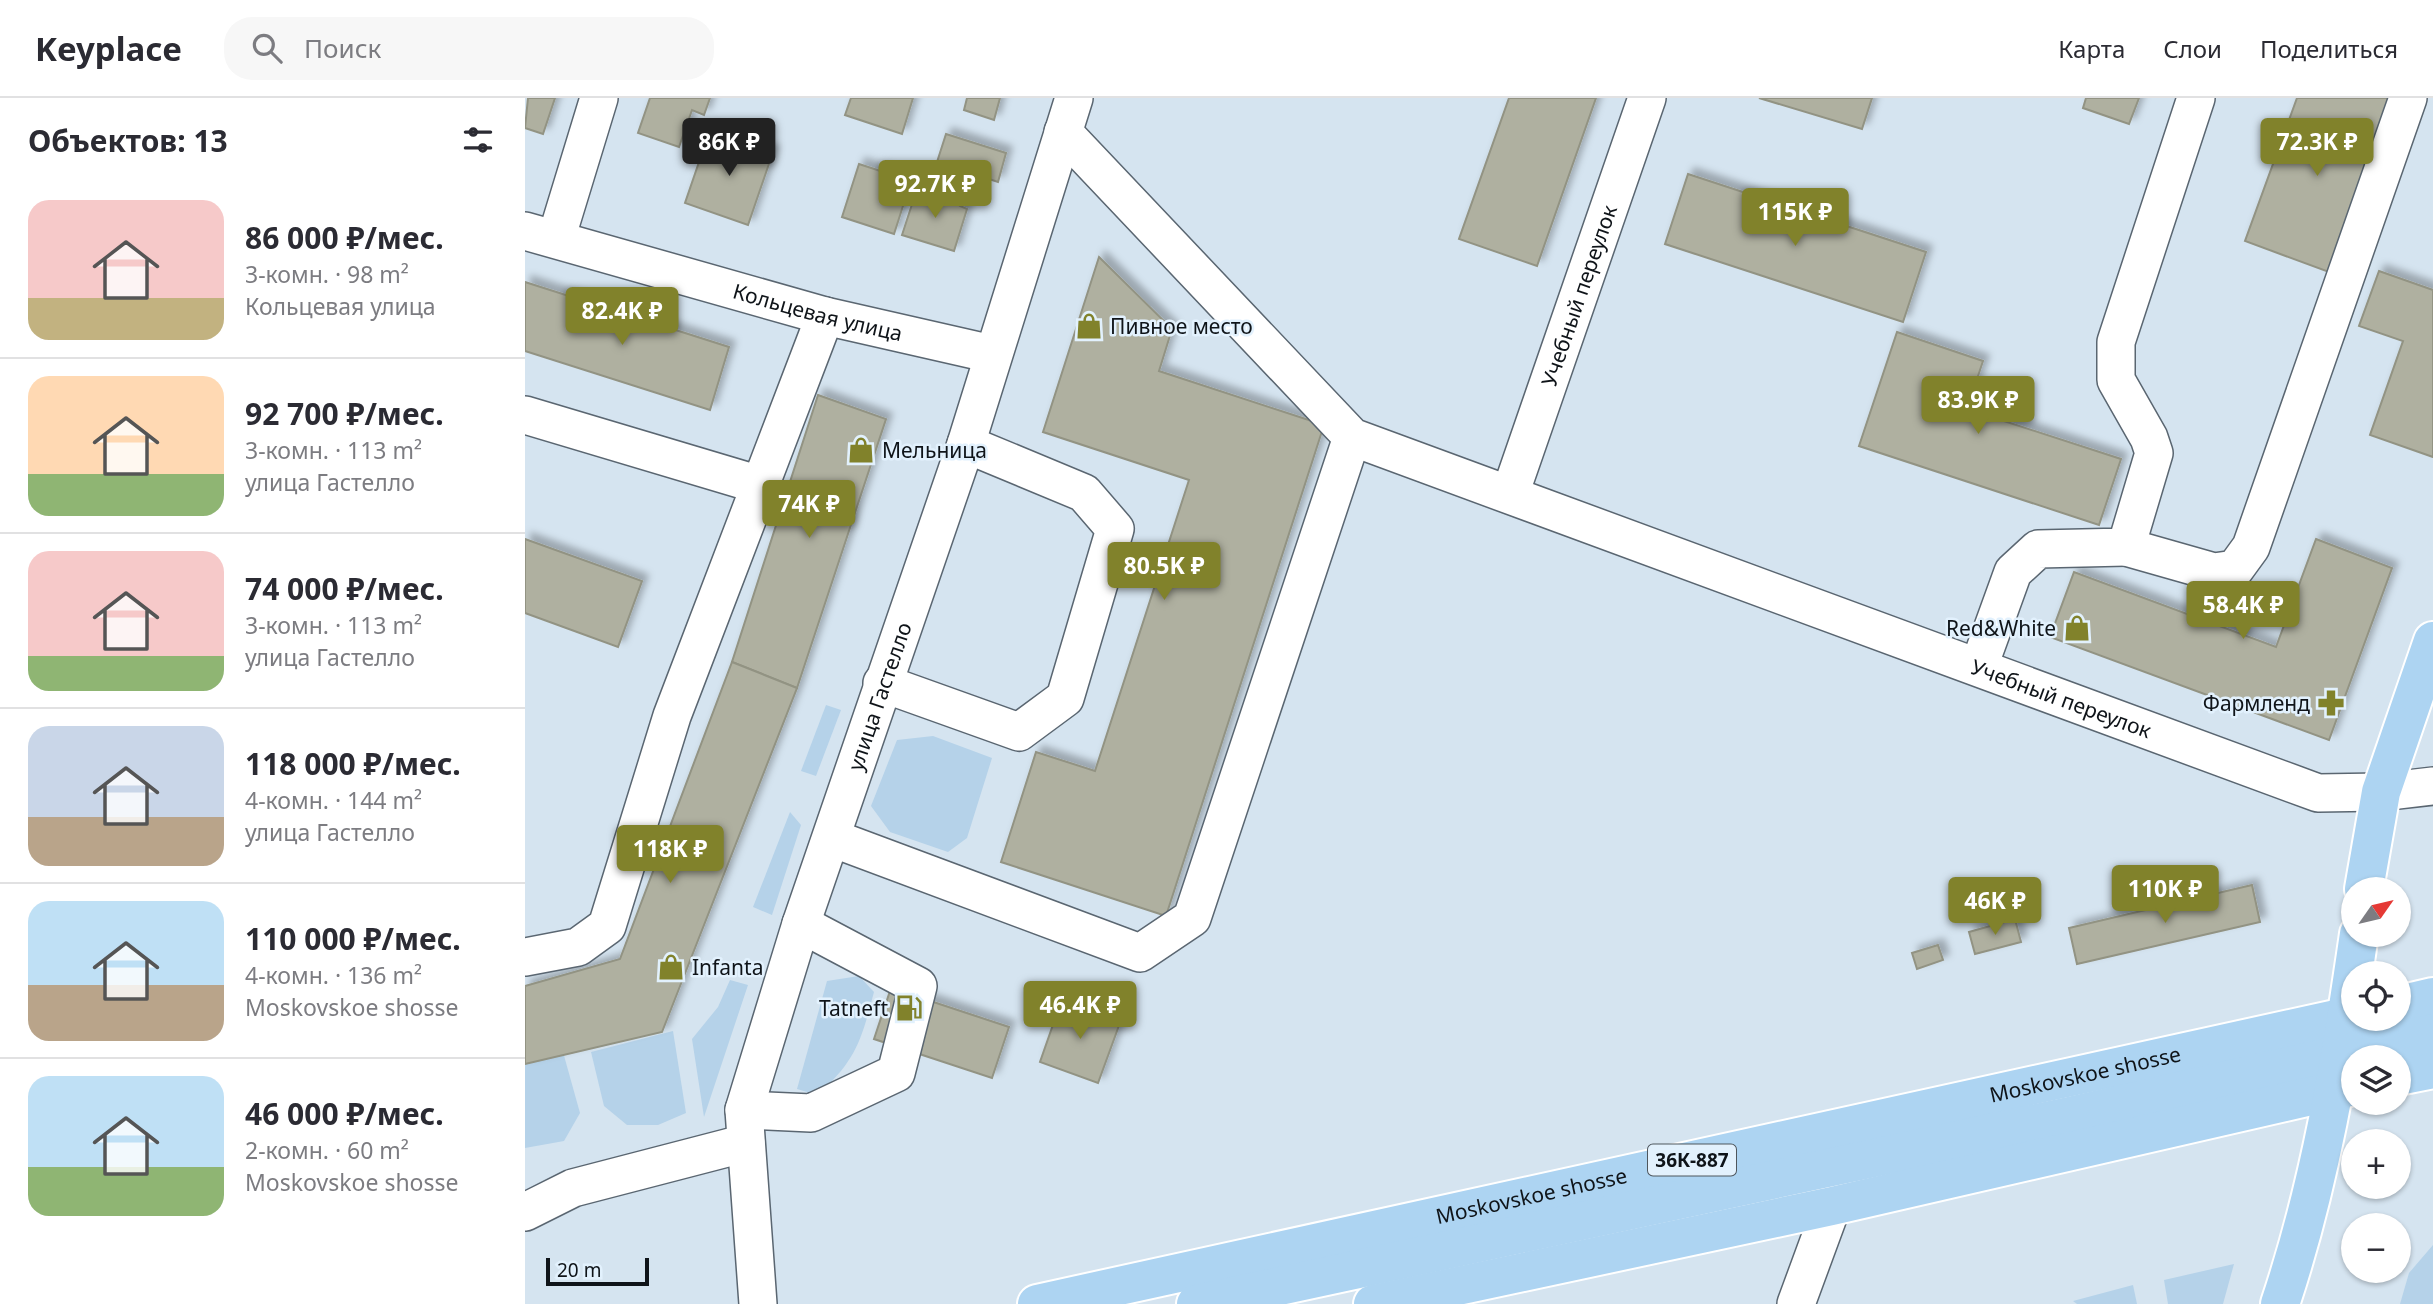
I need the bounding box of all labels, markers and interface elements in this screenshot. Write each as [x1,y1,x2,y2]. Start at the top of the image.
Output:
search box [224,17,714,80]
text: Keyplace [35,26,182,71]
icon: search [248,29,286,67]
text: Поиск [304,30,381,66]
text: Карта [2058,32,2125,65]
text: Слои [2163,32,2222,65]
text: Поделиться [2260,32,2398,65]
pin: 86K ₽ [680,118,778,178]
pin: 72.3K ₽ [2252,118,2382,178]
text: Объектов: 13 [28,120,228,161]
icon: filters [459,121,497,159]
text: 86K ₽ [698,125,760,157]
text: 72.3K ₽ [2277,125,2357,157]
pin: 92.7K ₽ [870,160,1000,220]
text: 92.7K ₽ [895,167,975,199]
pin: 115K ₽ [1738,188,1852,248]
text: 115K ₽ [1758,195,1832,227]
street label: Учебный переулок [1534,201,1623,390]
text: 86 000 ₽/мес. [245,217,444,258]
icon: home [84,228,168,312]
text: 3-комн. · 98 m² [245,258,409,290]
street label: Кольцевая улица [730,277,905,347]
pin: 82.4K ₽ [557,288,687,347]
text: Кольцевая улица [245,290,436,322]
text: 82.4K ₽ [582,294,662,326]
shop icon: Пивное место [1074,311,1104,341]
place label: Пивное место [1110,312,1253,340]
pin: 83.9K ₽ [1913,376,2043,436]
text: 83.9K ₽ [1938,383,2018,415]
text: 92 700 ₽/мес. [245,393,444,434]
icon: home [84,404,168,488]
text: 3-комн. · 113 m² [245,434,422,466]
shop icon: Мельница [846,435,876,465]
place label: Мельница [882,436,987,464]
text: улица Гастелло [245,466,415,498]
pin: 74K ₽ [760,480,858,540]
text: 74K ₽ [778,487,840,519]
pin: 80.5K ₽ [1099,542,1229,602]
text: 80.5K ₽ [1124,549,1204,581]
text: 74 000 ₽/мес. [245,568,444,609]
icon: home [84,579,168,663]
pin: 58.4K ₽ [2178,582,2308,641]
text: 58.4K ₽ [2203,588,2283,620]
text: 3-комн. · 113 m² [245,609,422,641]
shop icon: Red&White [2062,613,2092,643]
place label: Red&White [1946,614,2056,642]
street label: улица Гастелло [841,618,918,774]
text: улица Гастелло [245,641,415,673]
street label: Учебный переулок [1967,652,2155,744]
pharmacy icon: Фармленд [2316,688,2346,718]
place label: Фармленд [2203,689,2310,717]
text: 118 000 ₽/мес. [245,743,461,784]
icon: home [84,754,168,838]
text: 4-комн. · 144 m² [245,784,422,816]
text: улица Гастелло [245,816,415,848]
pin: 118K ₽ [613,826,727,885]
text: 118K ₽ [633,832,707,864]
pin: 110K ₽ [2108,866,2222,925]
text: 110K ₽ [2128,872,2202,904]
north arrow [2341,877,2411,947]
map controls [2341,877,2411,1283]
pin: 46K ₽ [1946,878,2044,937]
text: 46K ₽ [1964,884,2026,916]
text: 110 000 ₽/мес. [245,918,461,959]
icon: home [84,929,168,1013]
shop icon: Infanta [656,952,686,982]
place label: Infanta [692,953,763,981]
text: 4-комн. · 136 m² [245,959,422,991]
button: locate [2341,961,2411,1031]
pin: 46.4K ₽ [1015,982,1145,1041]
text: 46.4K ₽ [1040,988,1120,1020]
text: Moskovskoe shosse [245,991,459,1023]
fuel station icon: Tatneft [894,993,924,1023]
place label: Tatneft [819,994,888,1022]
street label: Moskovskoe shosse [1987,1039,2183,1109]
button: layers [2341,1045,2411,1115]
text: 46 000 ₽/мес. [245,1093,444,1134]
icon: home [84,1104,168,1188]
button: + [2341,1129,2411,1199]
text: 2-комн. · 60 m² [245,1134,409,1166]
road number: 36К-887 [1648,1144,1736,1176]
street label: Moskovskoe shosse [1433,1161,1630,1230]
text: Moskovskoe shosse [245,1166,459,1198]
button: − [2341,1213,2411,1283]
scale bar [546,1255,649,1287]
text: 20 m [557,1257,601,1283]

